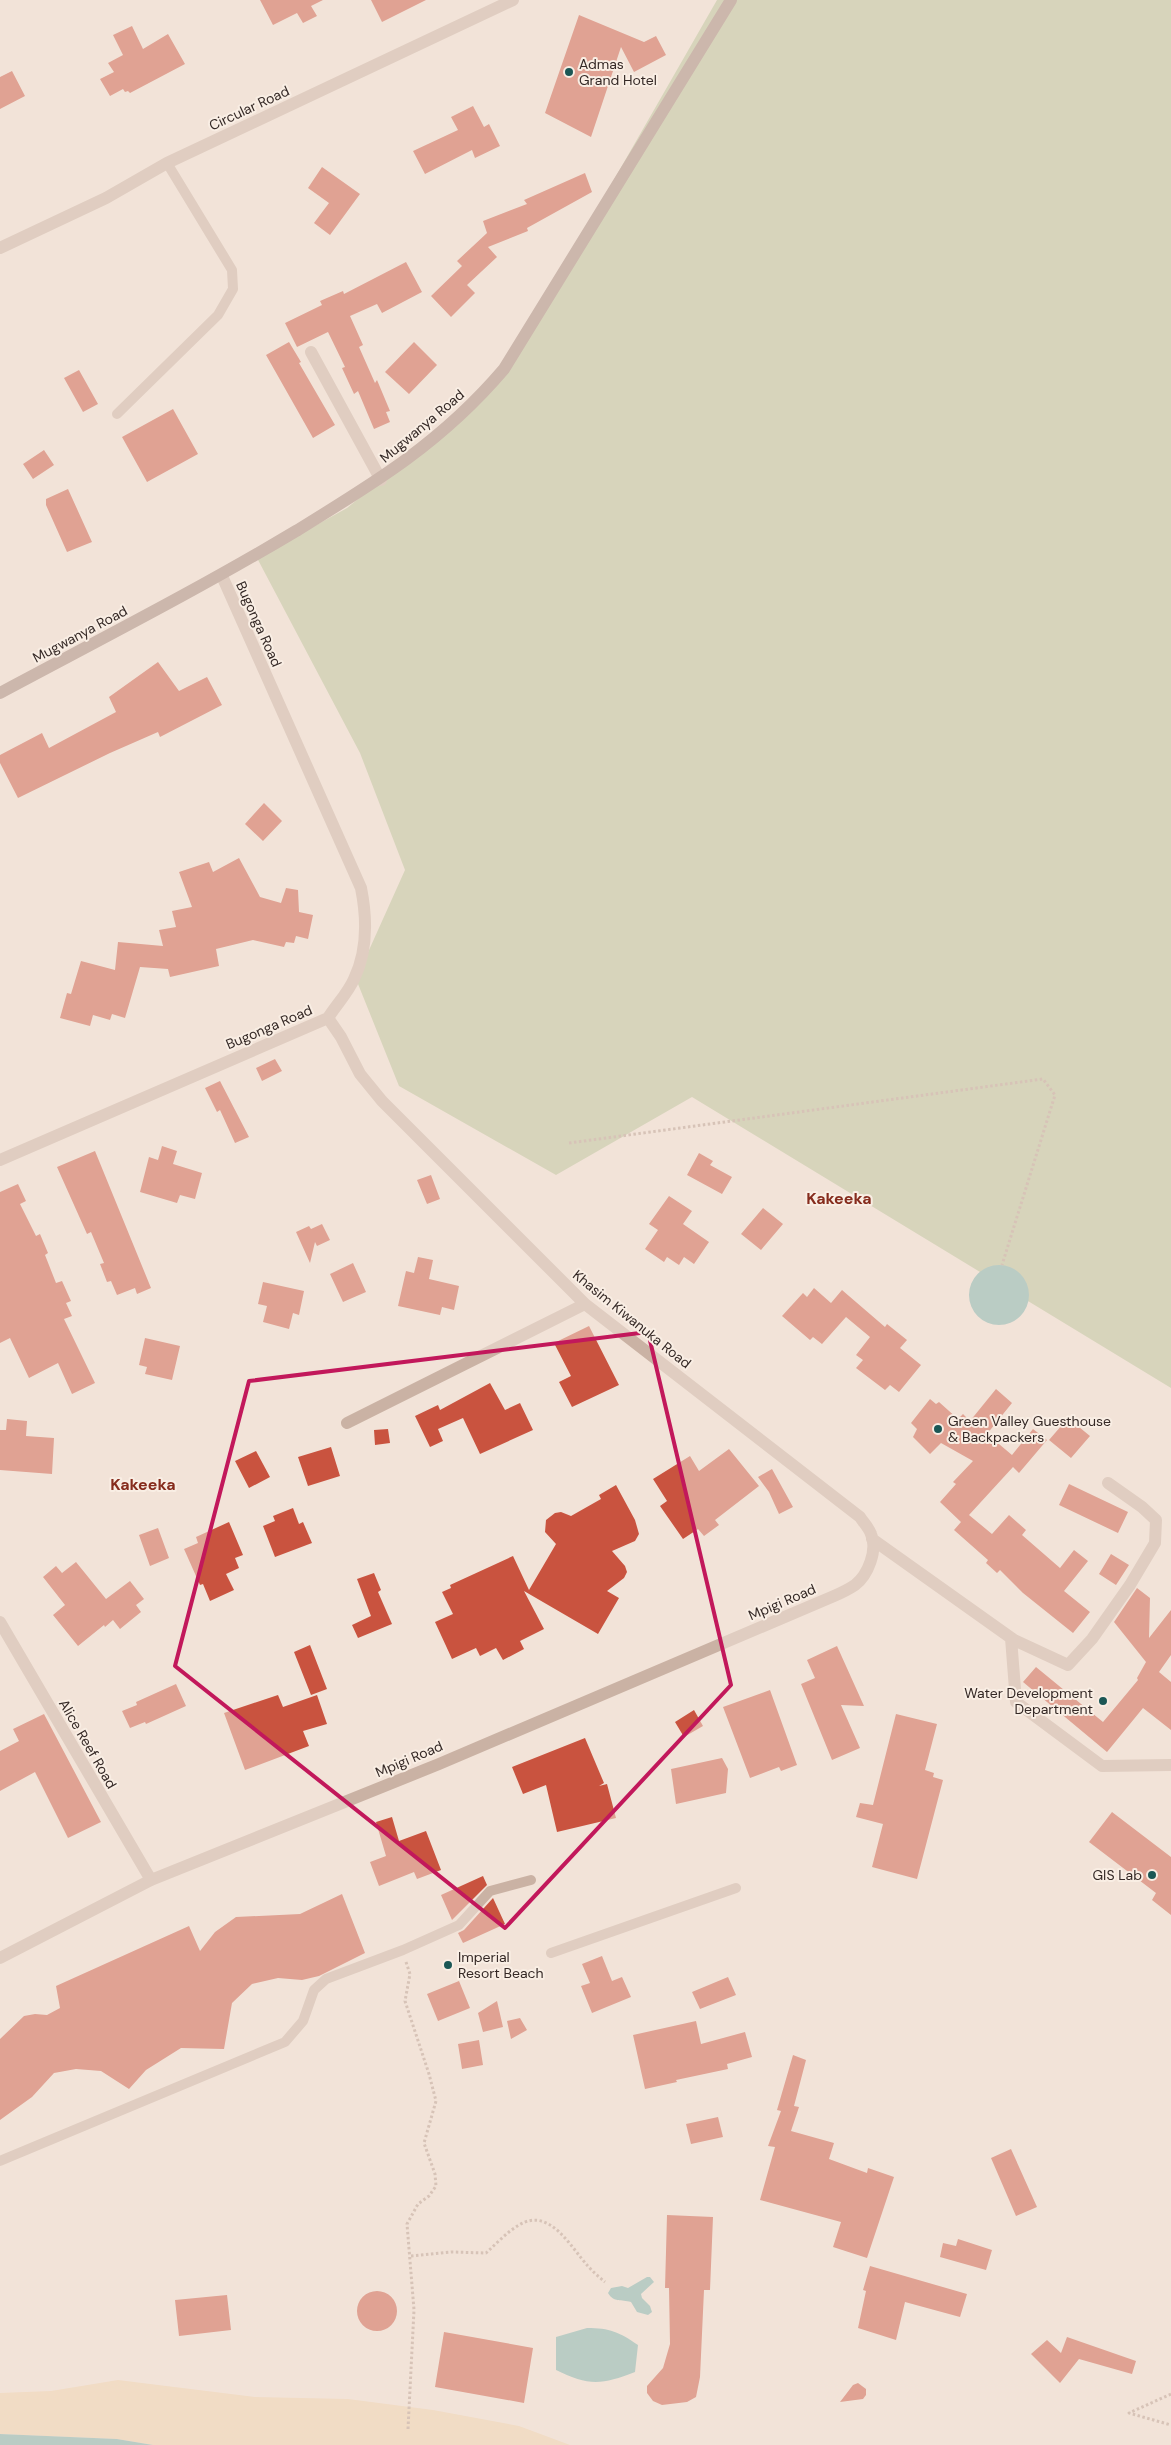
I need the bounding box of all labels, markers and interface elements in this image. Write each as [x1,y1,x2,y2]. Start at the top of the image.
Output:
place label: Admas Grand Hotel [579,55,657,89]
marker: Admas Grand Hotel [563,66,575,78]
street label: Circular Road [206,82,292,134]
street label: Mugwanya Road [376,385,468,467]
street label: Bugonga Road [232,578,286,670]
street label: Mugwanya Road [30,601,130,667]
street label: Bugonga Road [223,1001,315,1053]
district label: Kakeeka [806,1188,872,1209]
street label: Khasim Kiwanuka Road [569,1266,695,1372]
place label: Green Valley Guesthouse & Backpackers [948,1412,1111,1446]
marker: Green Valley Guesthouse & Backpackers [932,1423,944,1435]
district label: Kakeeka [110,1474,176,1495]
street label: Mpigi Road [746,1580,818,1624]
place label: Water Development Department [964,1684,1093,1718]
marker: Water Development Department [1097,1695,1109,1707]
street label: Alice Reef Road [55,1696,121,1792]
street label: Mpigi Road [373,1737,445,1781]
place label: GIS Lab [1093,1866,1142,1884]
marker: GIS Lab [1146,1869,1158,1881]
place label: Imperial Resort Beach [458,1948,544,1982]
marker: Imperial Resort Beach [442,1959,454,1971]

